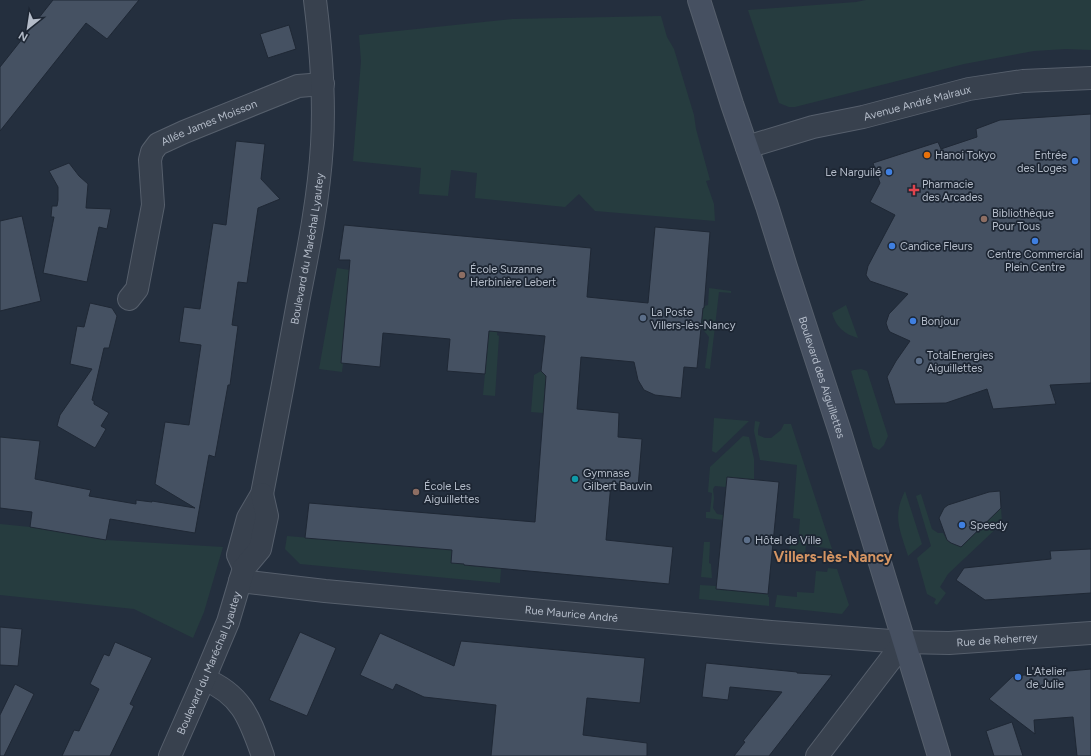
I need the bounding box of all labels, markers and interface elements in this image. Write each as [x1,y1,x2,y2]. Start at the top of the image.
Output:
north arrow [8,8,48,48]
text: N [16,28,30,44]
street label: Avenue André Malraux [862,82,973,123]
street label: Allée James Moisson [159,97,259,148]
place label: Hanoi Tokyo [935,149,996,162]
place label: Entrée des Loges [1017,149,1067,175]
marker: Hanoi Tokyo [922,150,932,160]
marker: Entrée des Loges [1070,156,1080,166]
place label: Le Narguilé [825,166,881,179]
marker: Le Narguilé [884,167,894,177]
street label: Boulevard du Maréchal Lyautey [288,172,326,325]
place label: Pharmacie des Arcades [922,178,983,204]
marker: Pharmacie des Arcades [909,185,919,195]
place label: Bibliothèque Pour Tous [992,207,1054,233]
marker: Bibliothèque Pour Tous [979,214,989,224]
marker: Centre Commercial Plein Centre [1030,236,1040,246]
place label: Candice Fleurs [900,240,973,253]
marker: Candice Fleurs [887,241,897,251]
place label: Centre Commercial Plein Centre [987,248,1083,274]
place label: École Suzanne Herbinière Lebert [470,263,556,289]
marker: École Suzanne Herbinière Lebert [457,270,467,280]
place label: La Poste Villers-lès-Nancy [651,306,736,332]
marker: La Poste Villers-lès-Nancy [638,313,648,323]
street label: Boulevard des Aiguillettes [796,315,848,440]
place label: Bonjour [921,315,960,328]
marker: Bonjour [908,316,918,326]
place label: TotalEnergies Aiguillettes [927,349,993,375]
marker: TotalEnergies Aiguillettes [914,356,924,366]
place label: Gymnase Gilbert Bauvin [583,467,652,493]
marker: Gymnase Gilbert Bauvin [570,474,580,484]
place label: École Les Aiguillettes [424,480,479,506]
marker: École Les Aiguillettes [411,487,421,497]
place label: Speedy [970,519,1008,532]
marker: Speedy [957,520,967,530]
place label: Hôtel de Ville [755,534,821,547]
marker: Hôtel de Ville [742,535,752,545]
district label: Villers-lès-Nancy [773,548,893,566]
street label: Boulevard du Maréchal Lyautey [174,590,243,736]
street label: Rue Maurice André [524,603,619,624]
street label: Rue de Reherrey [956,630,1038,649]
place label: L'Atelier de Julie [1026,665,1066,691]
marker: L'Atelier de Julie [1013,672,1023,682]

